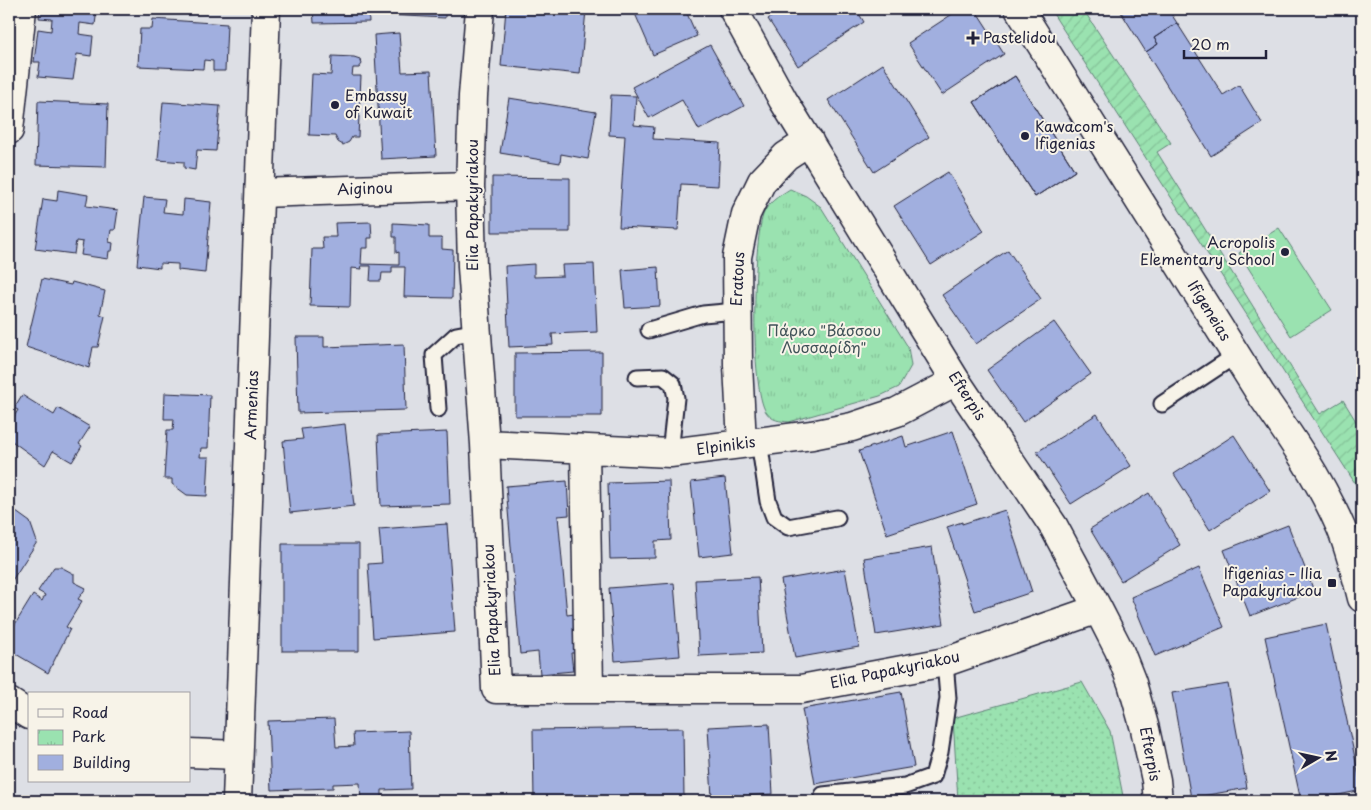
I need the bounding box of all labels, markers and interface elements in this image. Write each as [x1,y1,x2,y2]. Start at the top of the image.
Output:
place label: Pastelidou [983,25,1056,48]
scale bar [1184,28,1266,60]
marker: Pastelidou [967,32,979,44]
text: 20 m [1191,32,1230,55]
place label: Embassy of Kuwait [345,83,412,123]
marker: Embassy of Kuwait [329,99,341,111]
place label: Kawacom's Ifigenias [1035,114,1113,154]
marker: Kawacom's Ifigenias [1019,130,1031,142]
street label: Elia Papakyriakou [460,139,483,271]
street label: Aiginou [337,175,393,200]
place label: Acropolis Elementary School [1140,230,1275,270]
marker: Acropolis Elementary School [1279,246,1291,258]
street label: Eratous [724,251,749,307]
street label: Ifigeneias [1183,276,1238,345]
park label: Πάρκο "Βάσσου Λυσσαρίδη" [767,318,881,358]
street label: Efterpis [944,366,993,425]
street label: Armenias [238,370,263,440]
street label: Elpinikis [695,429,757,460]
street label: Elia Papakyriakou [476,544,505,677]
place label: Ifigenias - Ilia Papakyriakou [1222,561,1323,601]
marker: Ifigenias - Ilia Papakyriakou [1326,577,1338,589]
street label: Elia Papakyriakou [828,644,962,694]
legend [28,692,190,782]
text: Road [72,700,108,723]
text: Park [72,724,106,747]
street label: Efterpis [1135,725,1168,783]
north arrow [1294,732,1344,782]
text: N [1320,749,1343,763]
text: Building [72,750,131,773]

